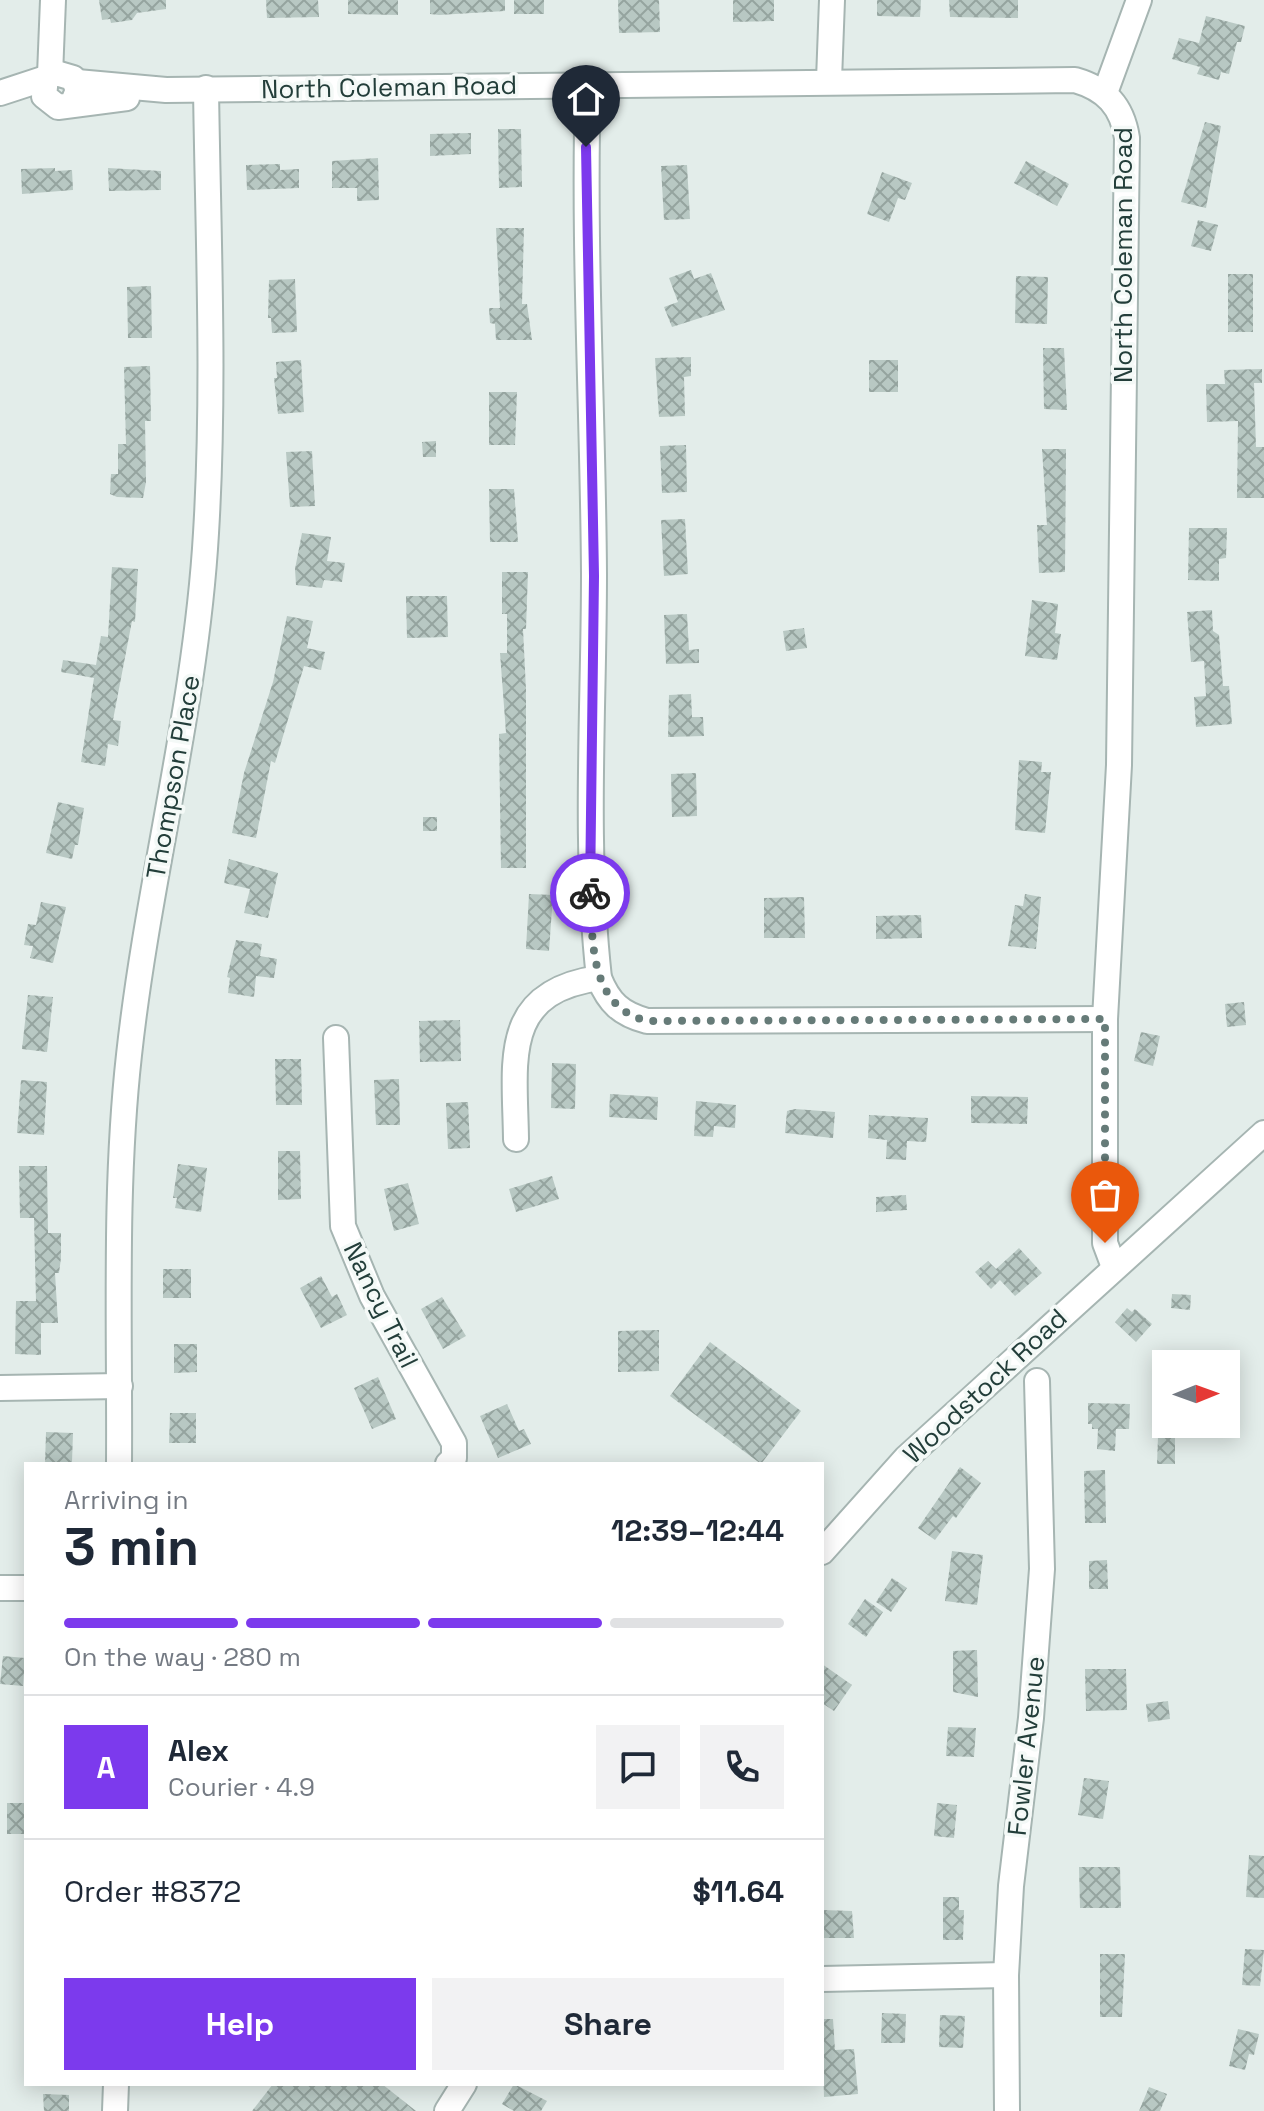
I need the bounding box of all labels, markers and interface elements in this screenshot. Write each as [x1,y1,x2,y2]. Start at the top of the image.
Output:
pin [552,65,620,147]
street label: North Coleman Road [261,68,517,106]
icon: home [564,77,608,121]
street label: North Coleman Road [1106,127,1140,383]
street label: Thompson Place [138,672,208,882]
courier [550,853,630,933]
icon: bike [568,871,612,915]
pin [1071,1161,1139,1243]
icon: bag [1083,1173,1127,1217]
street label: Nancy Trail [336,1236,426,1374]
street label: Woodstock Road [896,1301,1074,1471]
north arrow [1152,1350,1240,1438]
map controls [1152,1350,1240,1438]
text: Arriving in [64,1483,188,1517]
text: 12:39–12:44 [611,1511,784,1550]
text: 3 min [64,1514,199,1580]
text: On the way · 280 m [64,1640,301,1674]
street label: Fowler Avenue [1000,1655,1052,1837]
button: chat [596,1725,680,1809]
button: phone [700,1725,784,1809]
text: Alex [168,1731,229,1770]
text: A [96,1748,116,1787]
text: Courier · 4.9 [168,1770,315,1804]
text: Order #8372 [64,1872,241,1911]
text: $11.64 [692,1872,784,1911]
button: Help [64,1978,416,2070]
button: Share [432,1978,784,2070]

